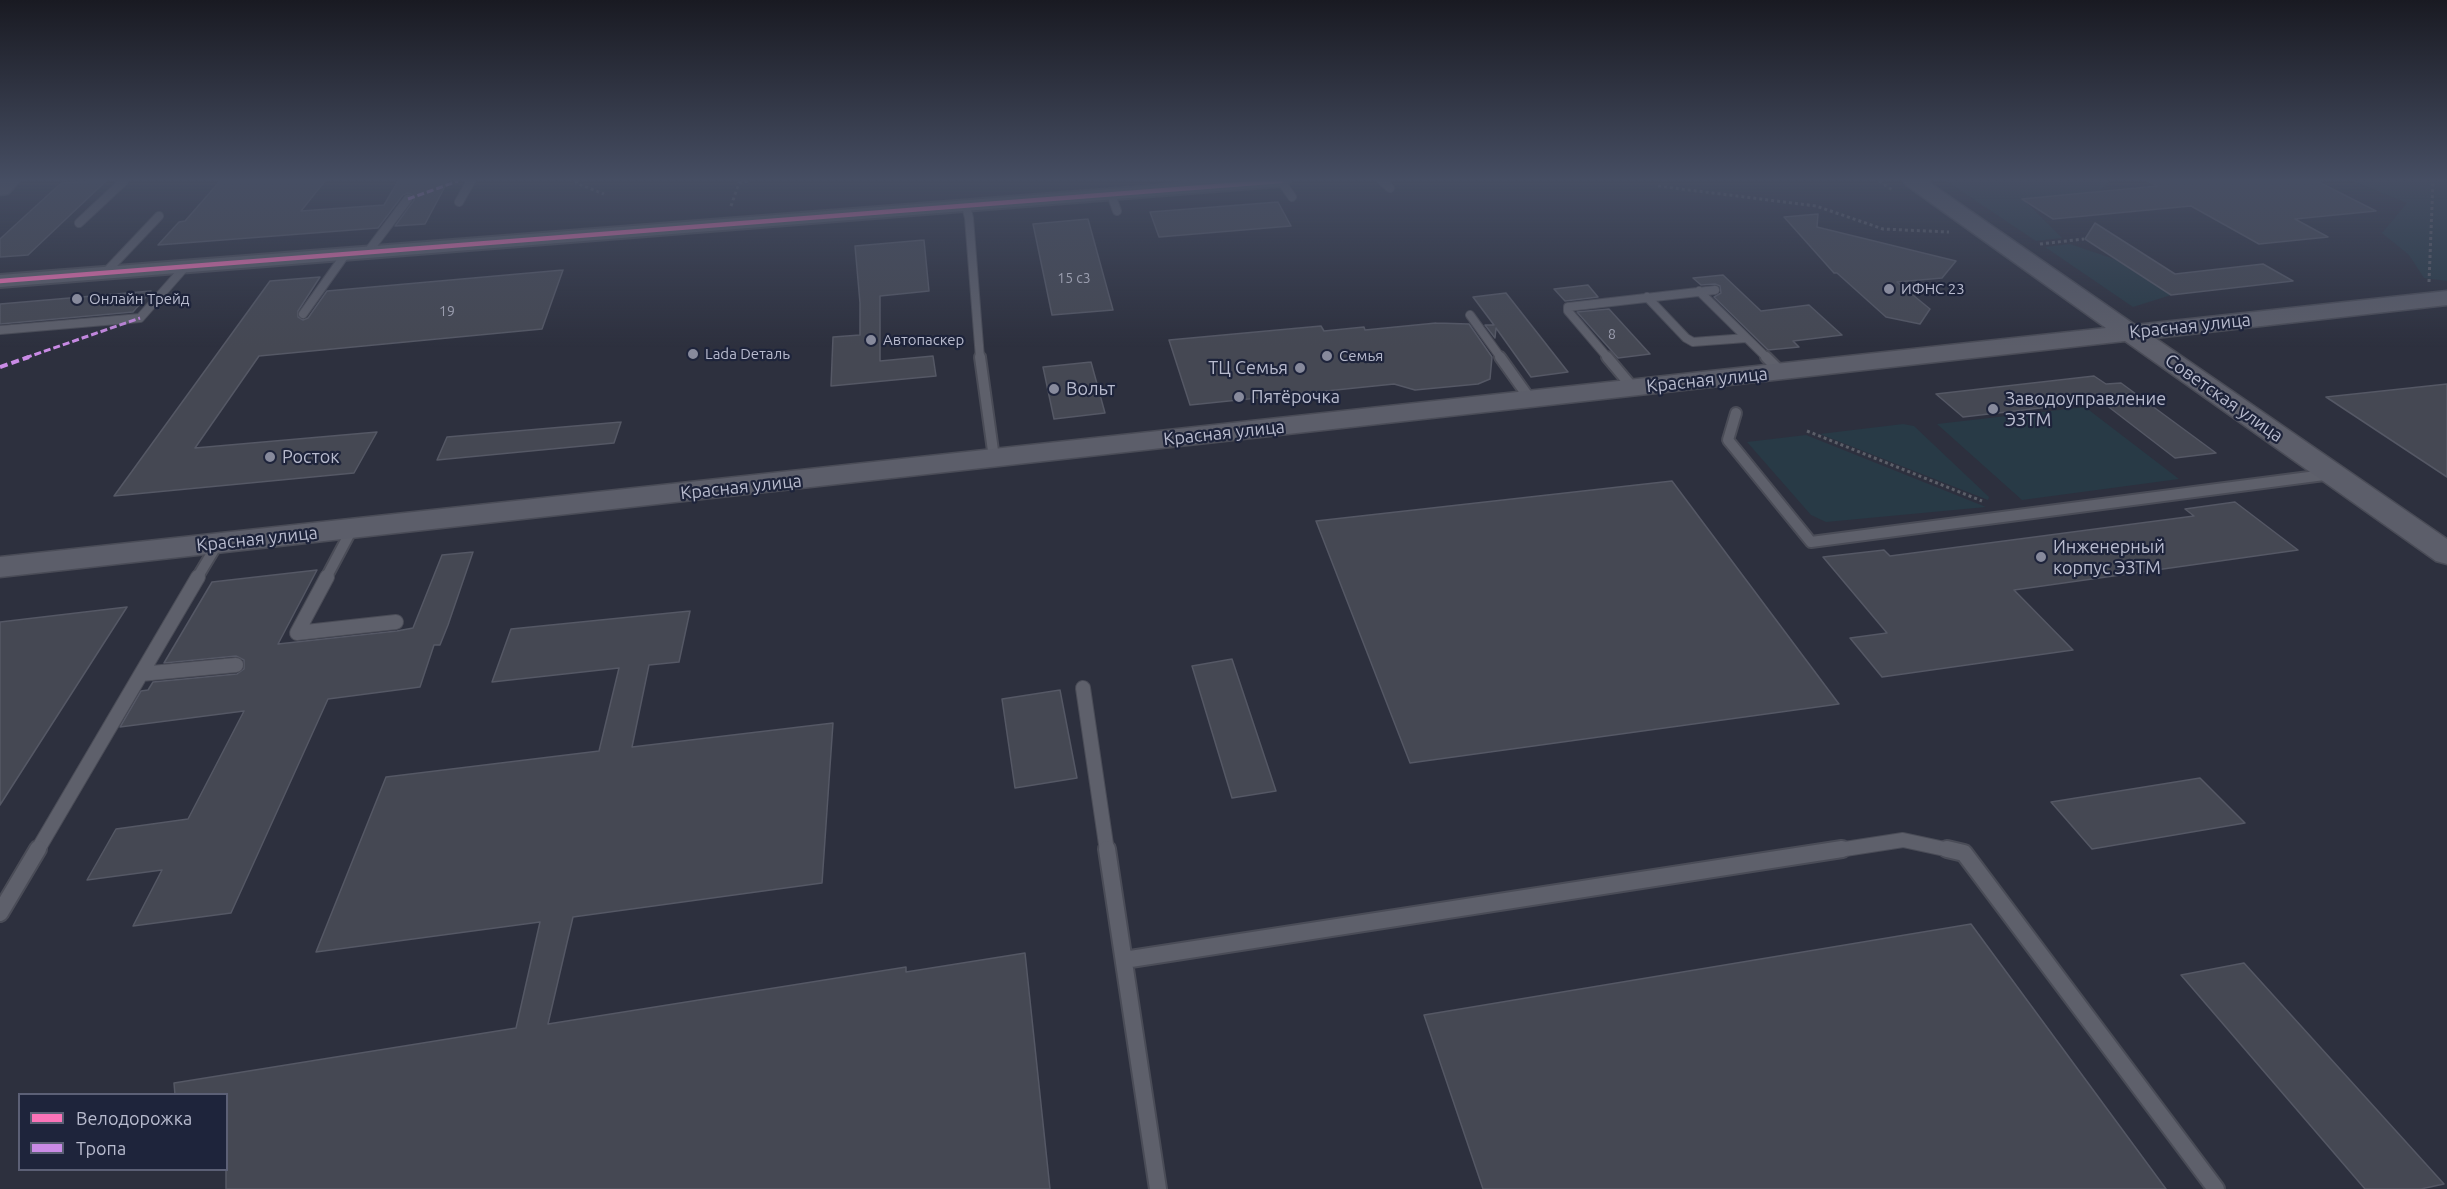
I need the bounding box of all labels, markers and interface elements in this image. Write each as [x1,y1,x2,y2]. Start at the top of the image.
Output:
house number: 15 с3 [1057,270,1091,286]
place label: ИФНС 23 [1901,280,1965,298]
marker: ИФНС 23 [1882,282,1896,296]
place label: Онлайн Трейд [89,290,190,308]
marker: Онлайн Трейд [70,292,84,306]
house number: 19 [439,303,455,319]
street label: Красная улица [2128,309,2252,343]
house number: 8 [1608,326,1616,342]
place label: Автопаскер [883,331,964,349]
marker: Автопаскер [864,333,878,347]
place label: Lada Dеталь [705,345,790,363]
marker: Lada Dеталь [686,347,700,361]
place label: Семья [1339,347,1383,365]
marker: Семья [1320,349,1334,363]
street label: Советская улица [2161,349,2287,447]
place label: ТЦ Семья [1208,357,1288,379]
marker: ТЦ Семья [1293,361,1307,375]
street label: Красная улица [1645,363,1769,397]
place label: Вольт [1066,378,1115,400]
marker: Вольт [1047,382,1061,396]
place label: Пятёрочка [1251,386,1340,408]
place label: Заводоуправление ЭЗТМ [2005,388,2166,430]
marker: Пятёрочка [1232,390,1246,404]
marker: Заводоуправление ЭЗТМ [1986,402,2000,416]
street label: Красная улица [1162,416,1286,450]
place label: Росток [282,446,339,468]
marker: Росток [263,450,277,464]
street label: Красная улица [679,470,803,504]
street label: Красная улица [195,522,319,556]
place label: Инженерный корпус ЭЗТМ [2053,536,2165,578]
marker: Инженерный корпус ЭЗТМ [2034,550,2048,564]
legend [18,1093,228,1171]
text: Велодорожка [76,1108,192,1128]
text: Тропа [76,1138,126,1158]

